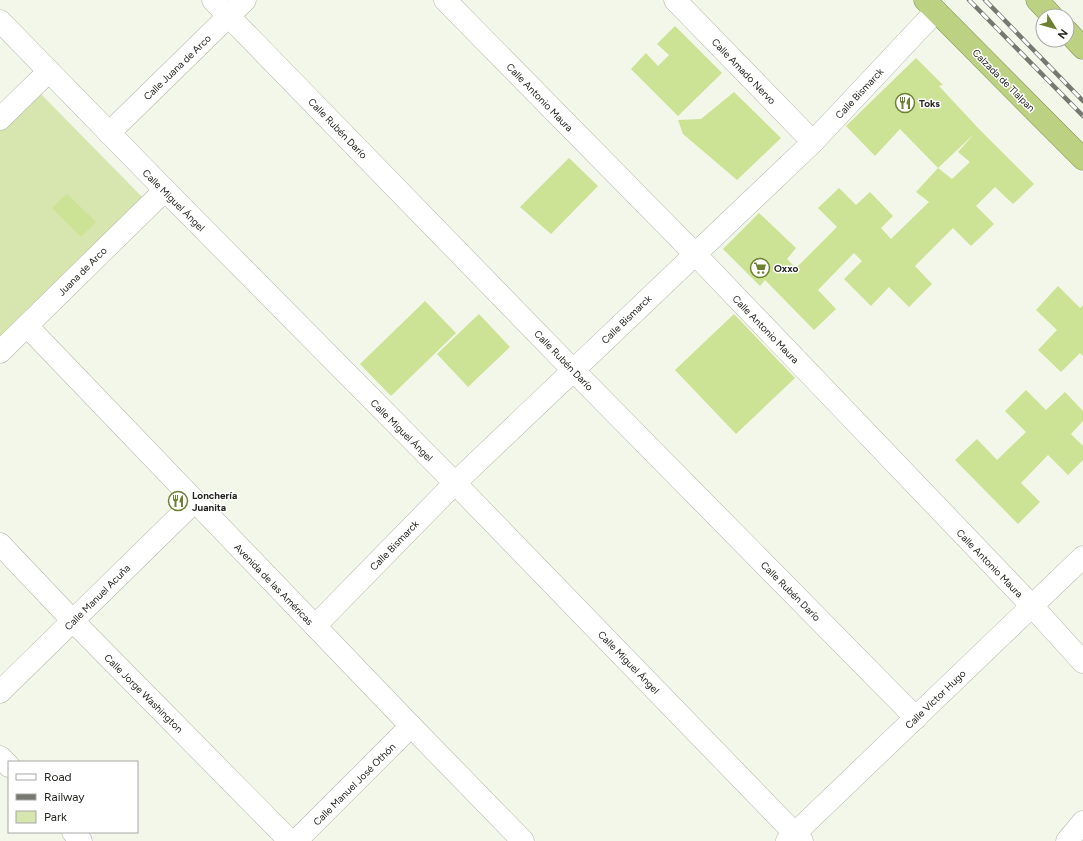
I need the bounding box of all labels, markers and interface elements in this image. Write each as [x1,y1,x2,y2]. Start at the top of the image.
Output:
north arrow [1035,8,1075,48]
text: N [1055,26,1070,41]
street label: Calle Juana de Arco [141,32,214,103]
street label: Calle Amado Nervo [709,36,779,107]
street label: Calzada de Tlalpan [970,46,1038,115]
street label: Calle Antonio Maura [504,60,576,134]
street label: Calle Bismarck [832,65,886,122]
restaurant icon: Toks [894,92,916,114]
street label: Calle Rubén Darío [305,95,370,162]
place label: Toks [919,97,940,110]
street label: Calle Miguel Ángel [140,166,208,234]
street label: Juana de Arco [55,244,110,299]
supermarket icon: Oxxo [749,257,771,279]
place label: Oxxo [774,262,798,275]
street label: Calle Bismarck [598,292,654,347]
street label: Calle Antonio Maura [730,292,802,366]
street label: Calle Rubén Darío [531,327,596,394]
street label: Calle Miguel Ángel [368,396,436,464]
place label: Lonchería Juanita [192,489,237,514]
restaurant icon: Lonchería Juanita [167,490,189,512]
street label: Calle Bismarck [367,517,422,573]
street label: Calle Antonio Maura [954,526,1026,600]
street label: Avenida de las Américas [231,541,316,628]
street label: Calle Rubén Darío [758,559,823,624]
street label: Calle Manuel Acuña [62,562,133,633]
street label: Calle Miguel Ángel [595,628,662,697]
street label: Calle Jorge Washington [101,651,186,736]
street label: Calle Víctor Hugo [902,667,969,732]
street label: Calle Manuel José Othón [310,740,399,828]
legend [8,761,138,833]
text: Road [44,770,72,784]
text: Railway [44,790,85,804]
text: Park [44,810,67,824]

